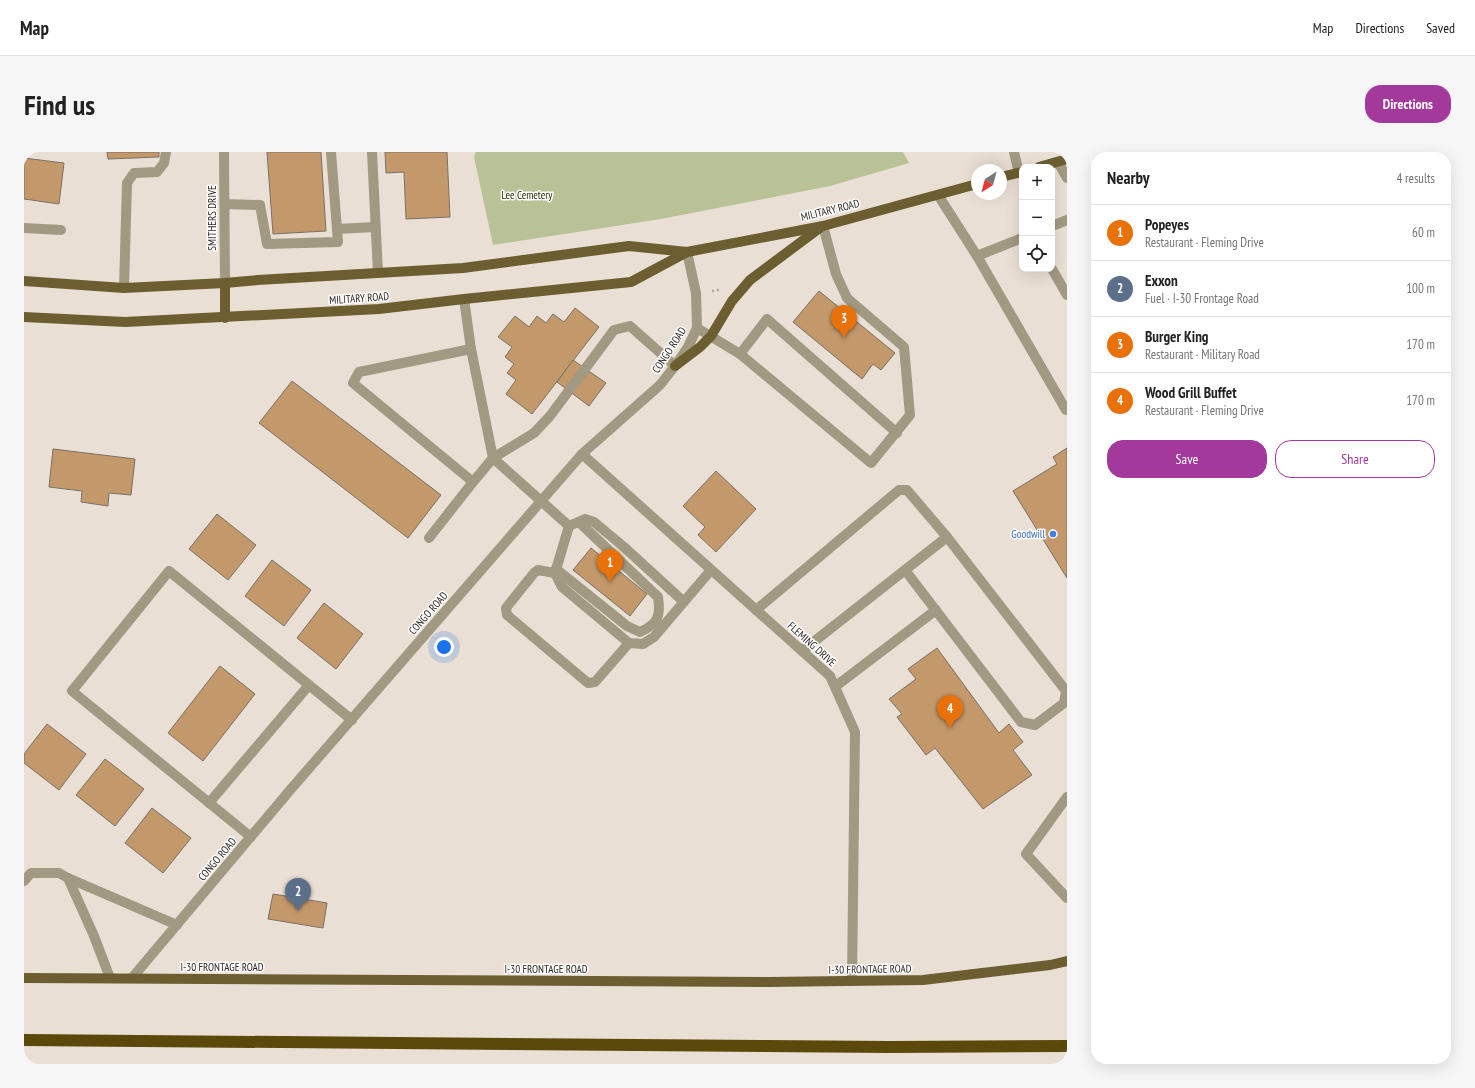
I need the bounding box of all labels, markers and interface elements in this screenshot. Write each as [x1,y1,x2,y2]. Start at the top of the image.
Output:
text: Map [20,16,49,40]
text: Map [1313,19,1333,37]
text: Directions [1355,19,1404,37]
text: Saved [1426,19,1455,37]
button: Directions [1365,85,1451,123]
text: Find us [24,86,95,123]
north arrow [971,164,1007,200]
map controls [1019,164,1055,272]
button: + [1019,164,1055,200]
text: Nearby [1107,167,1150,189]
text: 4 results [1396,170,1435,187]
street label: SMITHERS DRIVE [205,185,219,251]
park label: Lee Cemetery [501,188,553,202]
street label: MILITARY ROAD [799,196,861,224]
button: − [1019,200,1055,236]
text: Popeyes [1145,215,1189,234]
text: 1 [1117,224,1123,241]
text: 60 m [1412,224,1435,241]
text: Restaurant · Fleming Drive [1145,234,1264,251]
button: locate [1019,236,1055,272]
text: Exxon [1145,271,1178,290]
text: 2 [1117,280,1123,297]
text: 100 m [1406,280,1435,297]
street label: MILITARY ROAD [329,289,390,307]
text: Fuel · I-30 Frontage Road [1145,290,1259,307]
pin: 3 [831,305,857,338]
street label: CONGO ROAD [649,324,689,376]
text: Burger King [1145,327,1209,346]
text: 3 [1117,336,1123,353]
text: 170 m [1406,336,1435,353]
text: Restaurant · Military Road [1145,346,1260,363]
text: Wood Grill Buffet [1145,383,1237,402]
text: 4 [1117,392,1123,409]
text: 170 m [1406,392,1435,409]
text: Restaurant · Fleming Drive [1145,402,1264,419]
button: Save [1107,440,1267,478]
button: Share [1275,440,1435,478]
place label: Goodwill [1011,527,1045,541]
marker: Goodwill [1048,529,1058,539]
pin: 1 [597,549,623,582]
street label: CONGO ROAD [406,589,451,637]
street label: FLEMING DRIVE [785,619,839,670]
your location [434,637,454,657]
pin: 4 [937,695,963,728]
street label: CONGO ROAD [195,834,239,884]
pin: 2 [285,878,311,911]
street label: I-30 FRONTAGE ROAD [181,960,264,974]
street label: I-30 FRONTAGE ROAD [828,961,912,977]
street label: I-30 FRONTAGE ROAD [505,962,588,976]

